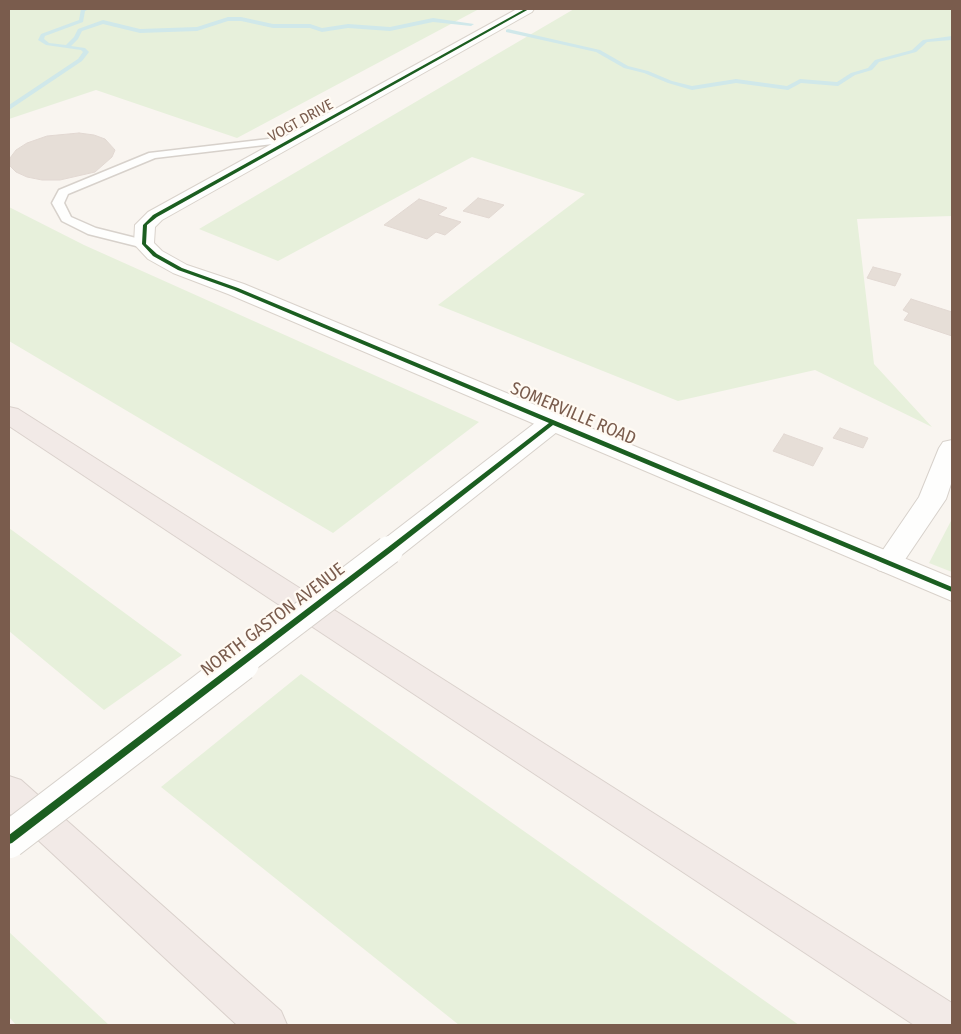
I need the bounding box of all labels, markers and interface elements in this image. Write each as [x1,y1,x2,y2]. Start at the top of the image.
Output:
street label: VOGT DRIVE [265,96,337,146]
street label: SOMERVILLE ROAD [507,378,639,450]
street label: NORTH GASTON AVENUE [197,559,349,681]

